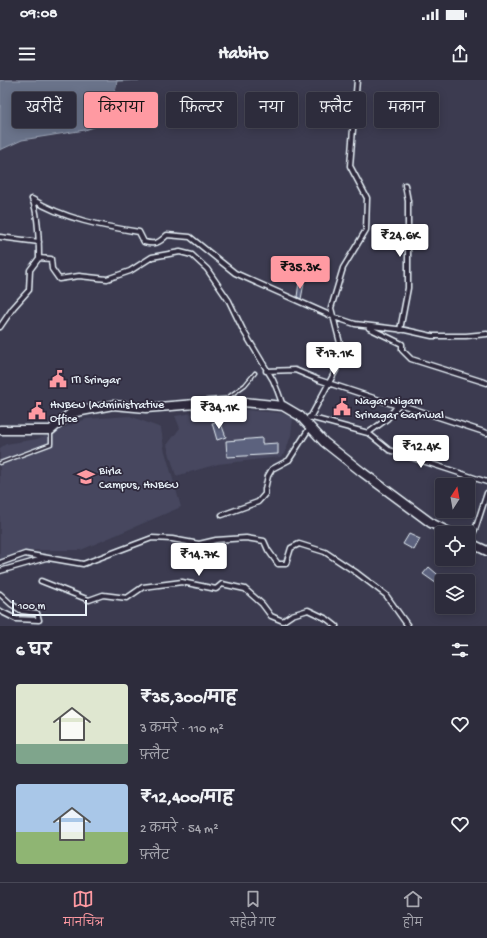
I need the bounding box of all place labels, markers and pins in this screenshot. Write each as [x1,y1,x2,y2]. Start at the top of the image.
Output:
pin: ₹24.6K [367,224,433,258]
pin: ₹35.3K [267,256,333,290]
pin: ₹17.1K [301,342,367,376]
public building icon: ITI Sringar [48,369,68,389]
place label: ITI Sringar [71,374,122,388]
place label: Nagar Nigam Srinagar Garhwal [355,395,444,423]
pin: ₹34.1K [186,396,252,430]
public building icon: Nagar Nigam Srinagar Garhwal [332,397,352,417]
place label: HNBGU (Administrative Office [50,399,165,427]
public building icon: HNBGU (Administrative Office [27,401,47,421]
pin: ₹12.4K [388,435,454,469]
place label: Birla Campus, HNBGU [98,465,179,493]
school or university icon: Birla Campus, HNBGU [76,467,96,487]
pin: ₹14.7K [166,543,232,577]

